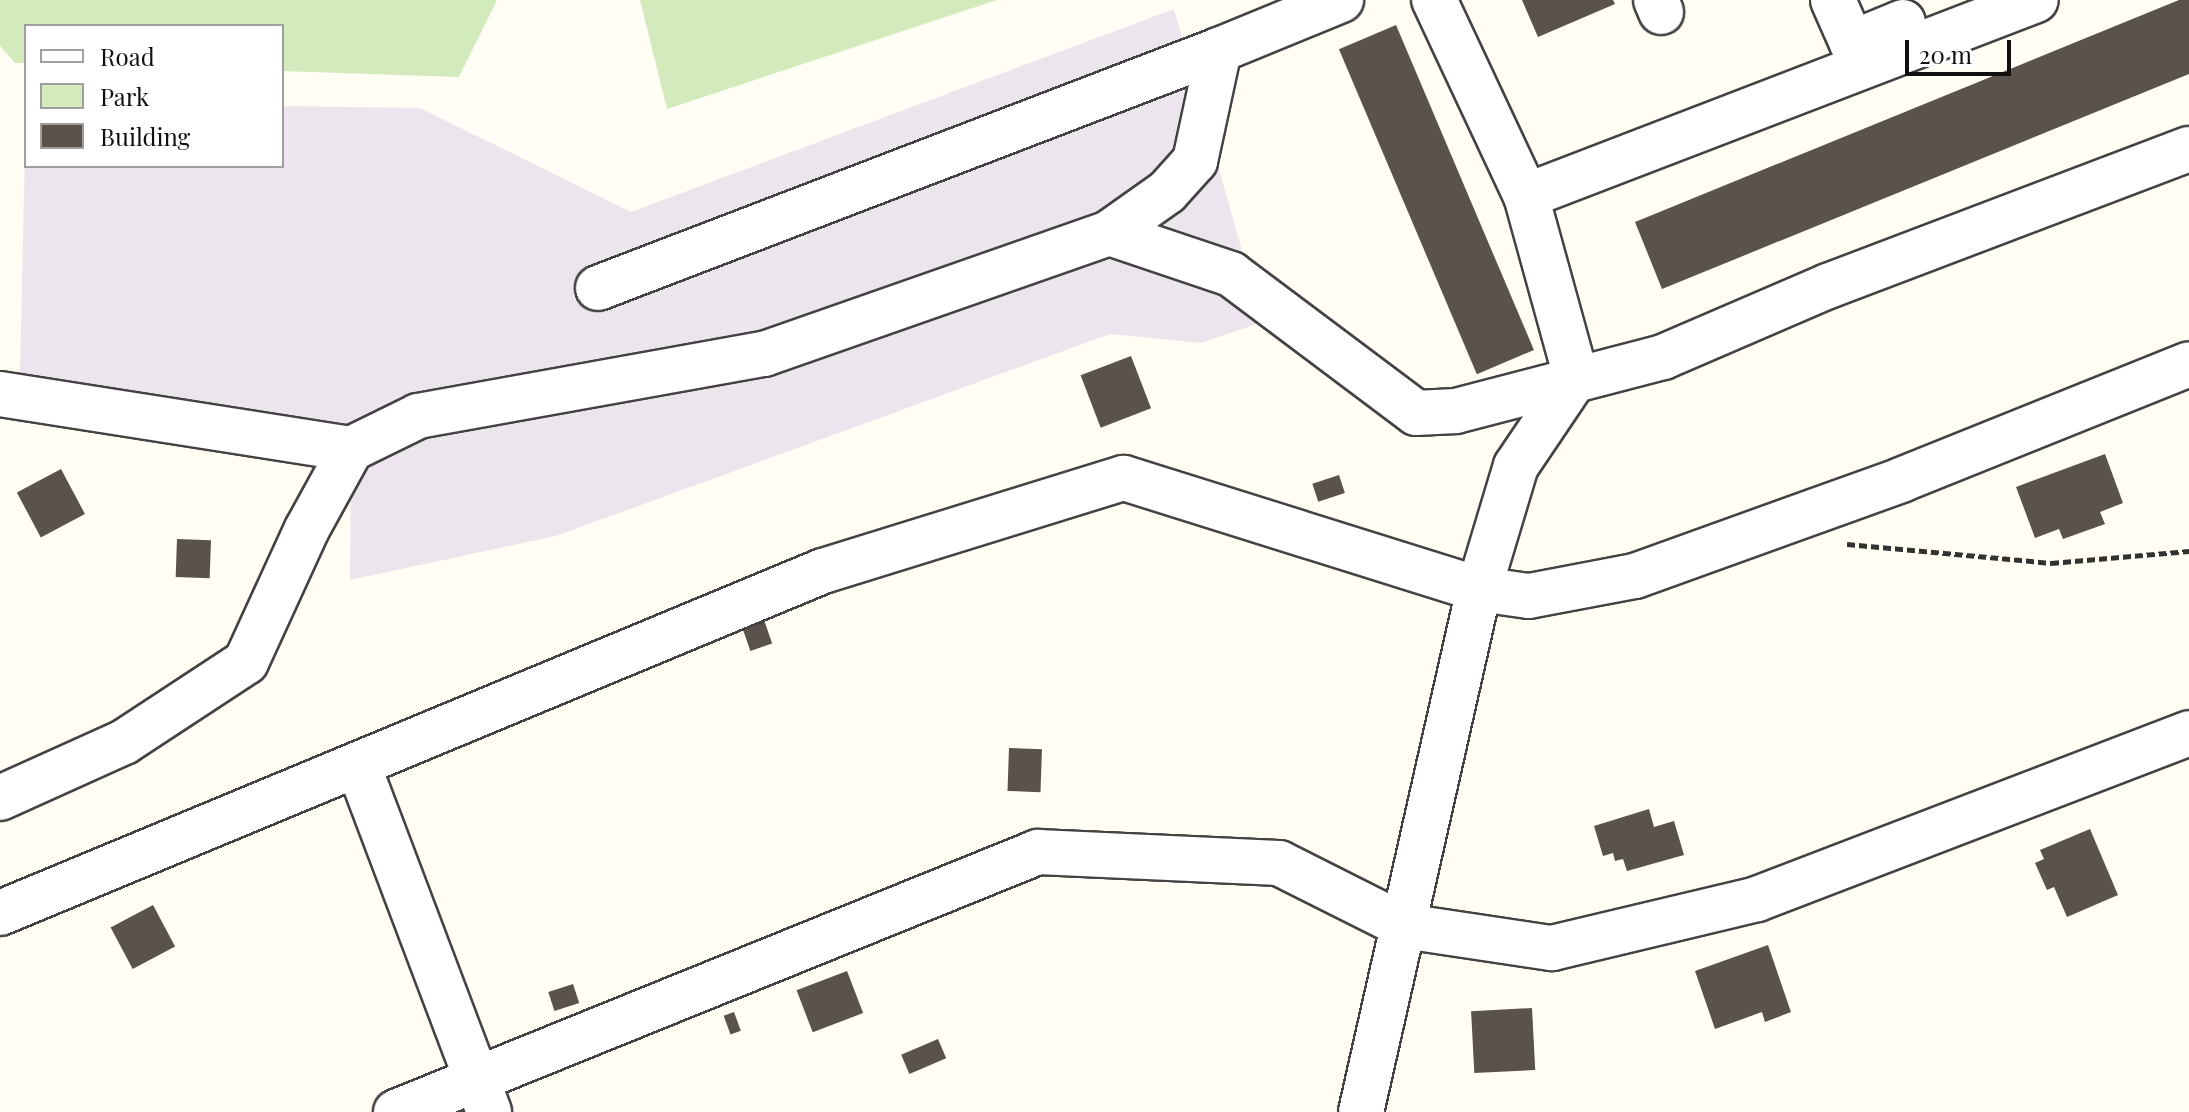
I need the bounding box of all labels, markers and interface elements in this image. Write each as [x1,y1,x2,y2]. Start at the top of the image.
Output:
legend [24,24,284,168]
scale bar [1909,24,2015,74]
text: 20 m [1919,38,1972,70]
text: Road [100,40,155,72]
text: Park [100,80,149,112]
text: Building [100,120,190,152]

